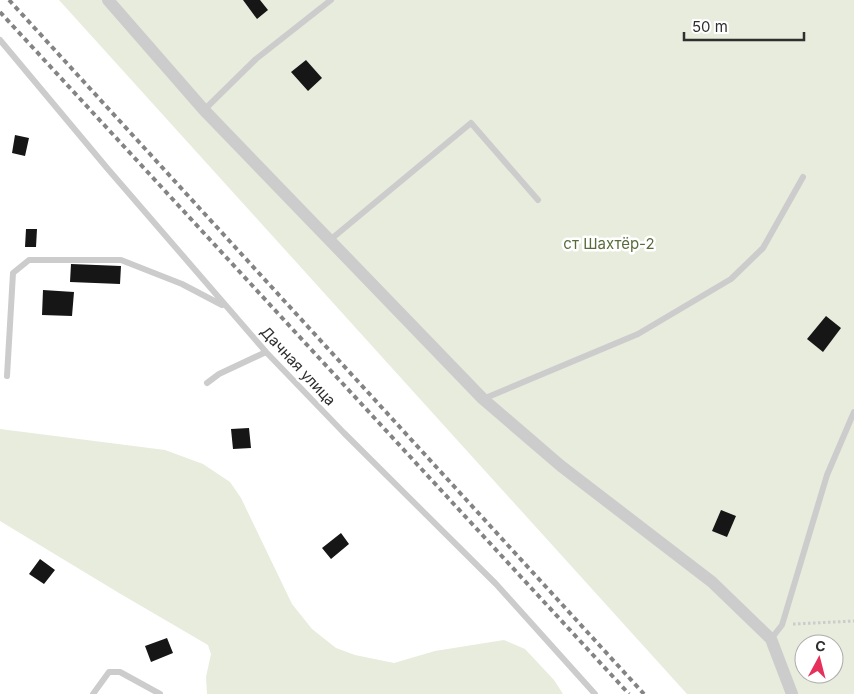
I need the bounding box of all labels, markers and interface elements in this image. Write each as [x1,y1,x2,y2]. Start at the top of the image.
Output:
scale bar [684,10,804,42]
text: 50 m [692,17,728,36]
park label: ст Шахтёр-2 [563,234,655,253]
street label: Дачная улица [257,322,340,409]
north arrow [794,634,844,684]
text: С [814,637,827,655]

